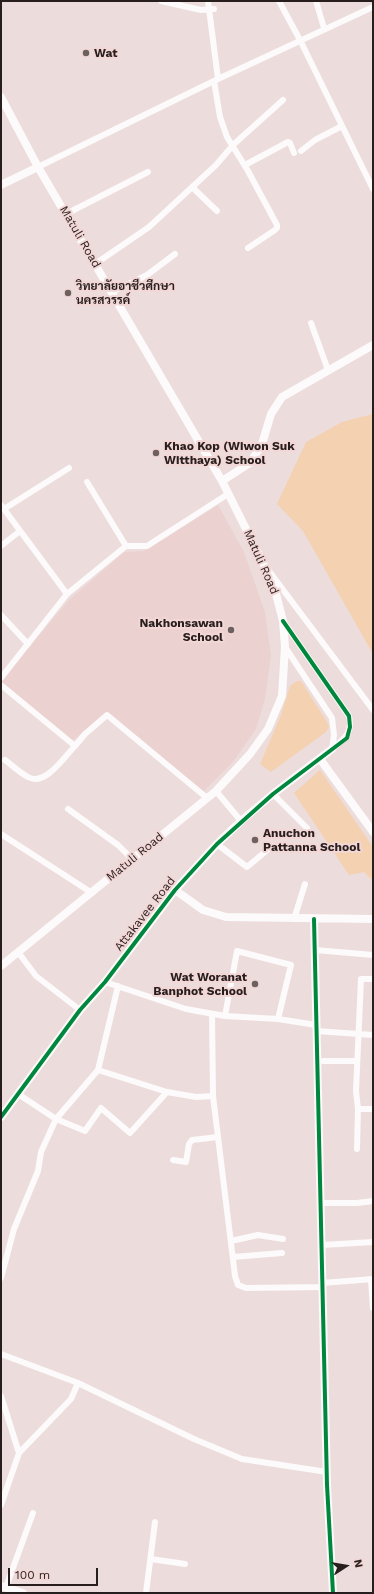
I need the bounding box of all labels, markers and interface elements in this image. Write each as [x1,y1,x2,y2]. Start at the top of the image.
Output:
place label: Wat [94,46,117,60]
marker: Wat [81,48,91,58]
street label: Matuli Road [56,203,104,271]
place label: วิทยาลัยอาชีวศึกษา นครสวรรค์ [76,279,175,307]
marker: วิทยาลัยอาชีวศึกษา นครสวรรค์ [63,288,73,298]
place label: Khao Kop (Wiwon Suk Witthaya) School [164,439,295,467]
marker: Khao Kop (Wiwon Suk Witthaya) School [151,448,161,458]
street label: Matuli Road [240,527,282,597]
place label: Nakhonsawan School [139,616,223,644]
marker: Nakhonsawan School [226,625,236,635]
place label: Anuchon Pattanna School [263,826,360,854]
street label: Matuli Road [103,830,167,884]
marker: Anuchon Pattanna School [250,835,260,845]
street label: Attakavee Road [112,874,178,954]
place label: Wat Woranat Banphot School [153,970,247,998]
marker: Wat Woranat Banphot School [250,979,260,989]
north arrow [326,1546,366,1586]
text: N [351,1558,365,1569]
scale bar [10,1560,100,1586]
text: 100 m [15,1568,50,1582]

